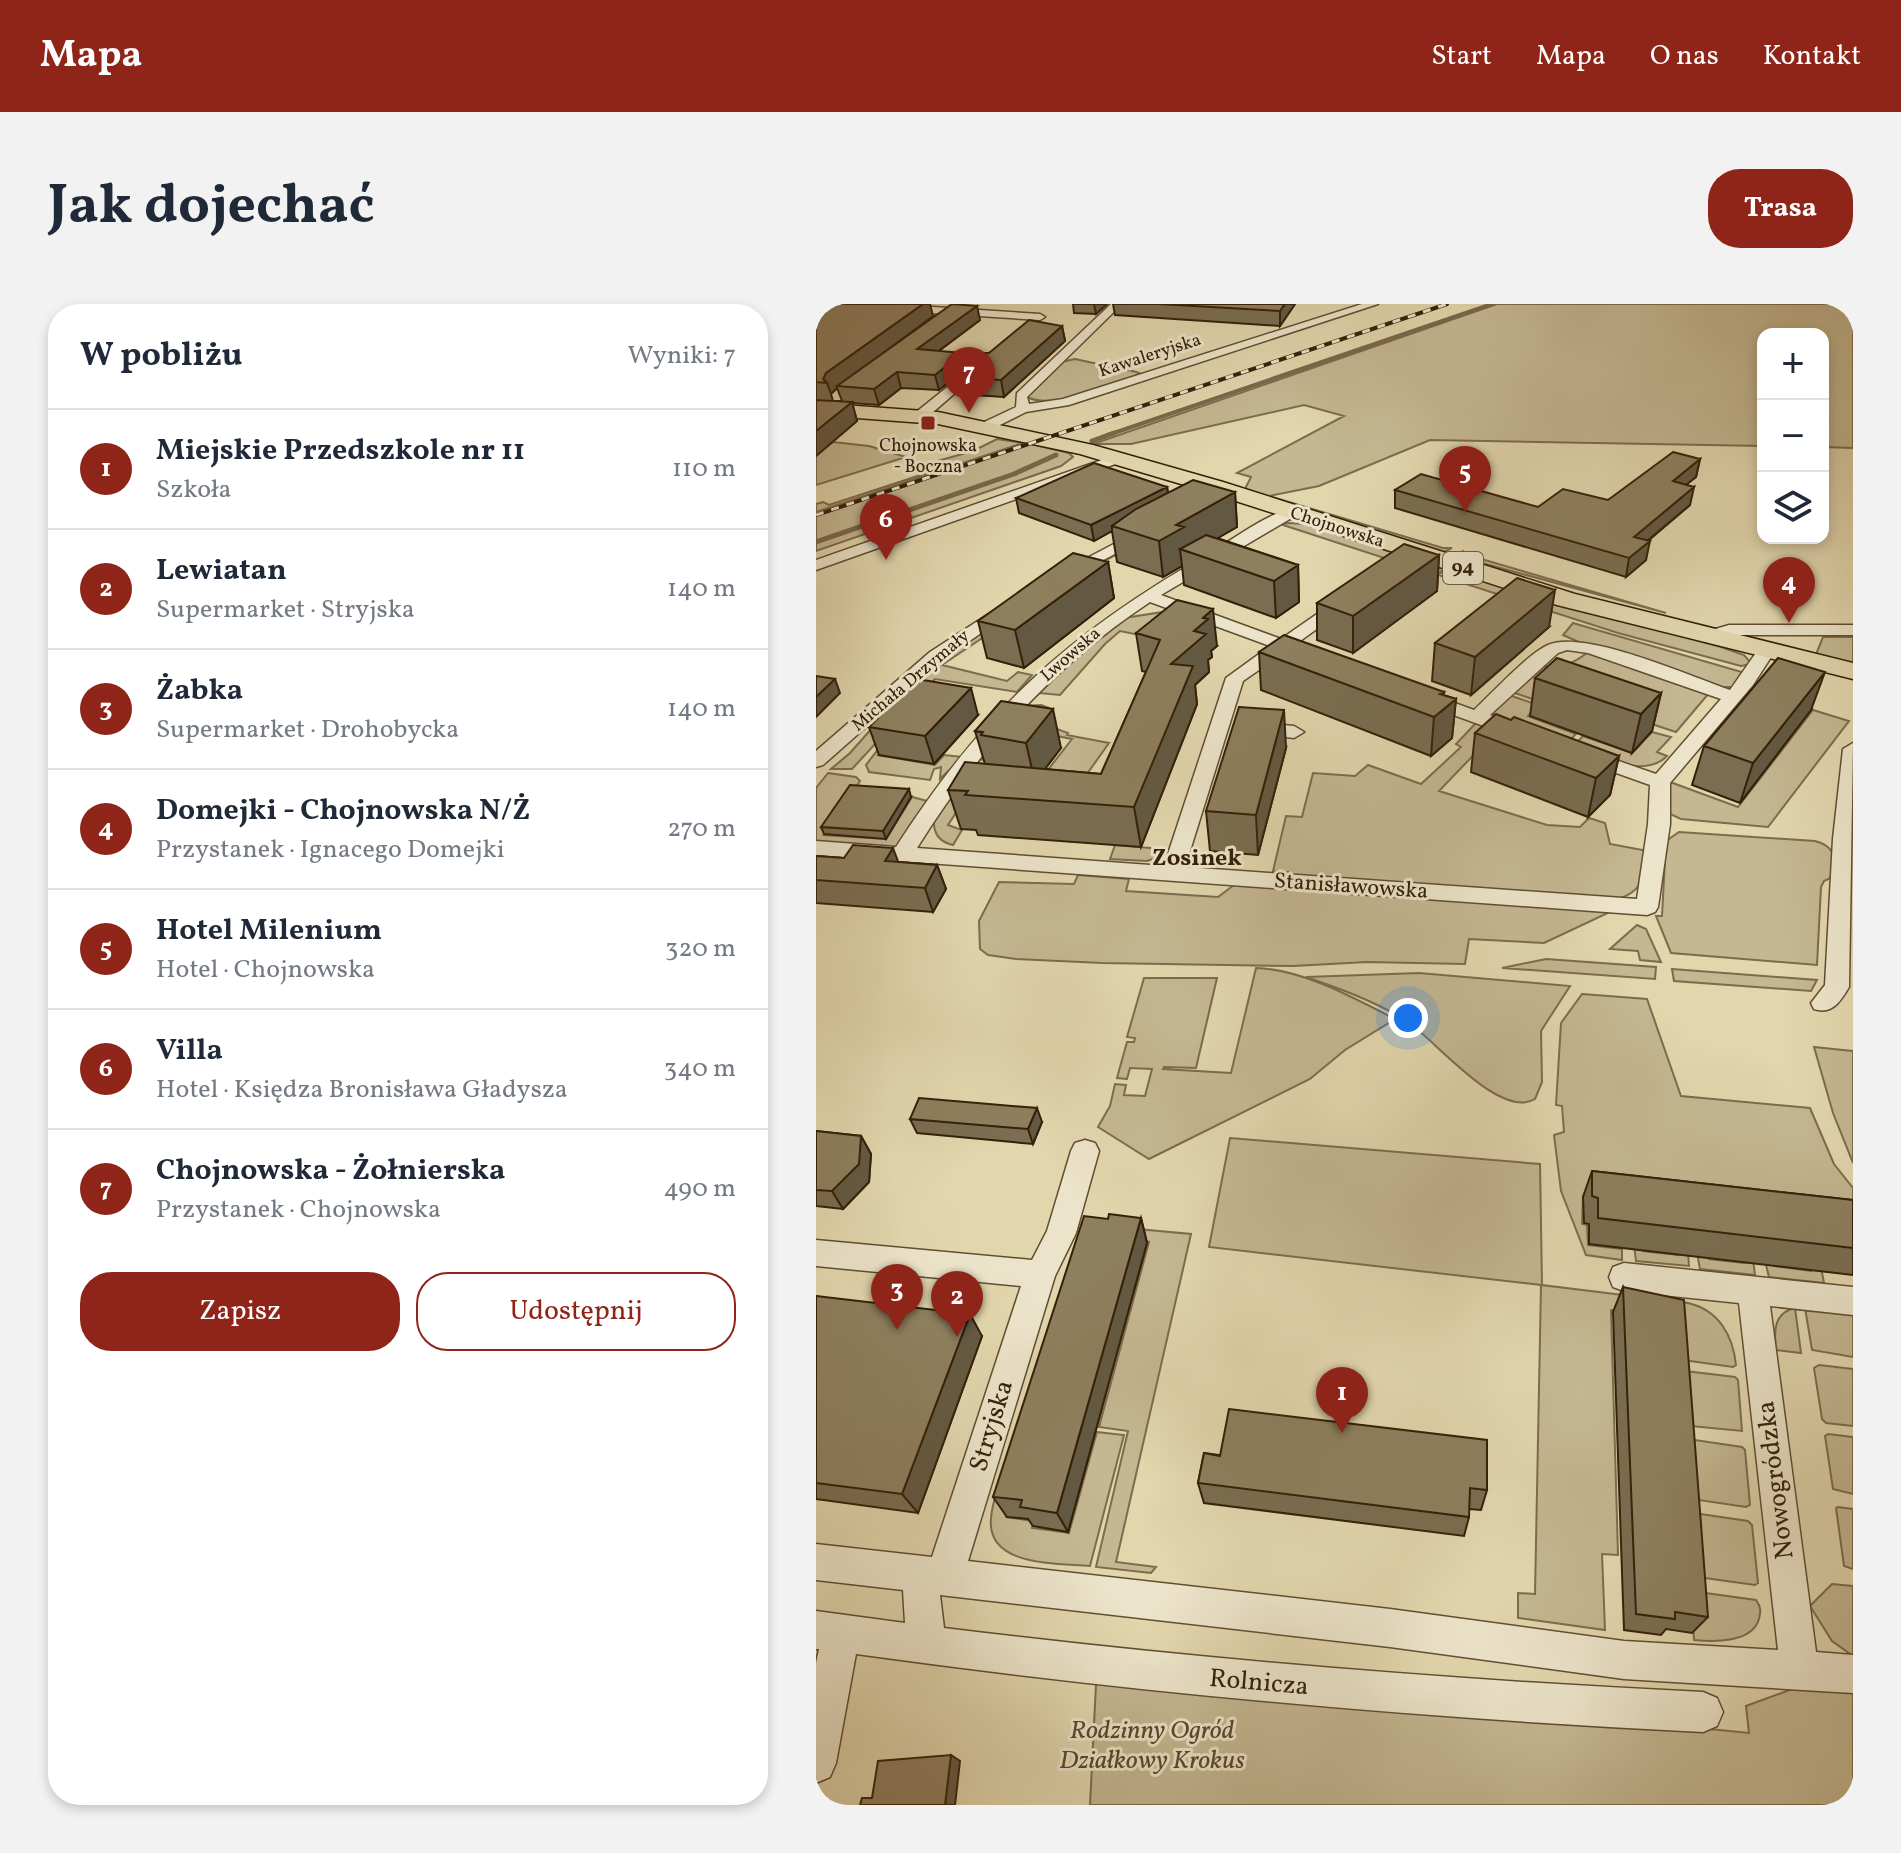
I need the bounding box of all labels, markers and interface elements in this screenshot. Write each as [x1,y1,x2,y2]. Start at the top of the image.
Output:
text: Mapa [40,30,142,83]
text: Start [1431,37,1492,76]
text: Mapa [1536,37,1606,76]
text: O nas [1650,37,1719,76]
text: Kontakt [1763,37,1861,76]
text: Jak dojechać [48,169,375,247]
button: Trasa [1708,169,1853,248]
street label: Kawaleryjska [1096,328,1204,384]
map controls [1757,328,1829,544]
button: + [1757,328,1829,400]
text: W pobliżu [80,333,243,380]
text: Wyniki: 7 [628,338,736,374]
pin: 7 [943,347,995,413]
button: − [1757,400,1829,472]
marker: Chojnowska - Boczna [919,414,937,432]
text: Miejskie Przedszkole nr 11 [156,430,525,472]
place label: Chojnowska - Boczna [879,434,977,480]
pin: 5 [1439,446,1491,512]
text: 1 [101,451,111,487]
text: 110 m [672,451,736,487]
text: Szkoła [156,472,231,508]
button: layers [1757,472,1829,544]
pin: 6 [860,494,912,560]
street label: Chojnowska [1287,501,1387,555]
text: Lewiatan [156,550,287,592]
road number: 94 [1443,552,1483,584]
pin: 4 [1763,557,1815,623]
text: 2 [99,571,113,607]
text: 140 m [667,571,736,607]
text: Supermarket · Stryjska [156,592,415,628]
street label: Lwowska [1035,622,1107,688]
street label: Michała Drzymały [847,624,975,738]
text: Żabka [156,670,243,712]
text: 3 [99,691,113,727]
text: 140 m [667,691,736,727]
text: Supermarket · Drohobycka [156,712,459,748]
text: Domejki - Chojnowska N/Ż [156,790,531,832]
text: 4 [98,811,114,847]
text: 270 m [667,811,736,847]
text: Przystanek · Ignacego Domejki [156,832,505,868]
district label: Zosinek [1152,842,1242,876]
street label: Stanisławowska [1273,866,1429,908]
text: Hotel Milenium [156,910,382,952]
text: 5 [100,931,112,967]
text: 320 m [665,931,736,967]
text: Hotel · Chojnowska [156,952,375,988]
your location [1388,998,1428,1038]
text: Villa [156,1030,223,1072]
text: 6 [99,1051,113,1087]
text: 340 m [664,1051,736,1087]
text: Hotel · Księdza Bronisława Gładysza [156,1072,568,1108]
text: Chojnowska - Żołnierska [156,1150,505,1192]
text: 7 [100,1171,112,1207]
text: 490 m [663,1171,736,1207]
text: Przystanek · Chojnowska [156,1192,441,1228]
pin: 3 [871,1264,923,1330]
pin: 2 [931,1271,983,1337]
button: Zapisz [80,1272,400,1351]
button: Udostępnij [416,1272,736,1351]
pin: 1 [1316,1367,1368,1433]
street label: Stryjska [961,1376,1023,1476]
street label: Nowogródzka [1748,1399,1804,1561]
street label: Rolnicza [1208,1661,1310,1705]
park label: Rodzinny Ogród Działkowy Krokus [1059,1713,1245,1779]

